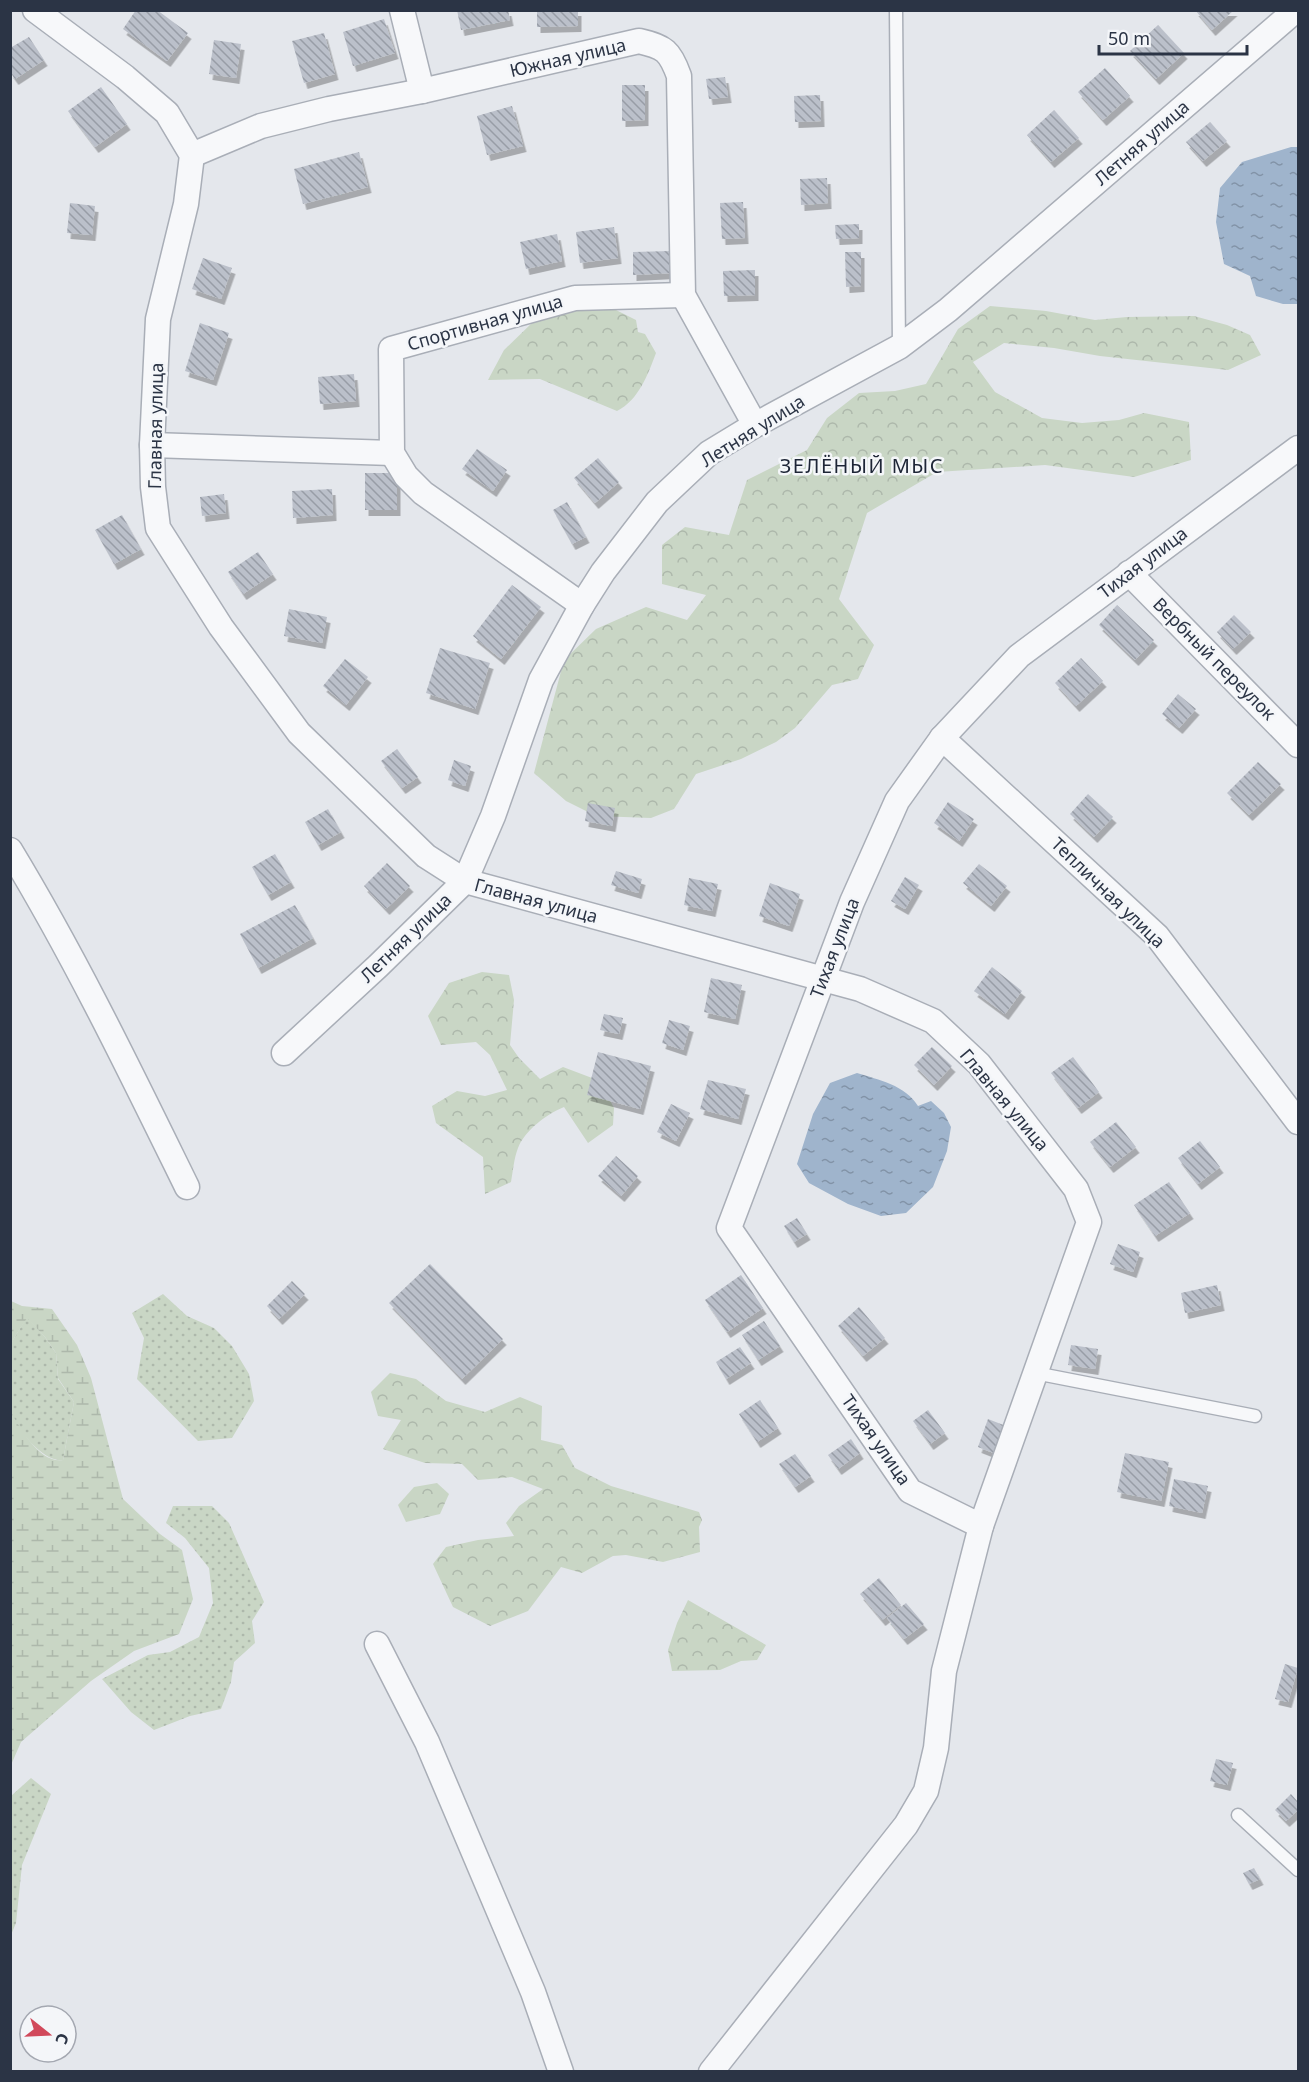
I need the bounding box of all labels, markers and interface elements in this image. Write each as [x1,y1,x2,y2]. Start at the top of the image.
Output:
scale bar [1099,18,1248,56]
text: 50 m [1108,26,1150,50]
street label: Южная улица [507,32,628,82]
street label: Летняя улица [1089,94,1194,190]
street label: Спортивная улица [404,288,565,356]
street label: Главная улица [142,363,168,489]
street label: Летняя улица [696,389,809,472]
district label: ЗЕЛЁНЫЙ МЫС [780,452,944,479]
street label: Тихая улица [1093,521,1192,604]
street label: Вербный переулок [1148,592,1282,725]
street label: Тепличная улица [1047,832,1171,953]
street label: Главная улица [472,872,600,928]
street label: Летняя улица [354,888,456,987]
street label: Тихая улица [804,894,864,1001]
street label: Главная улица [955,1043,1055,1156]
street label: Тихая улица [837,1389,917,1490]
north arrow [18,2004,78,2064]
text: С [50,2030,74,2047]

